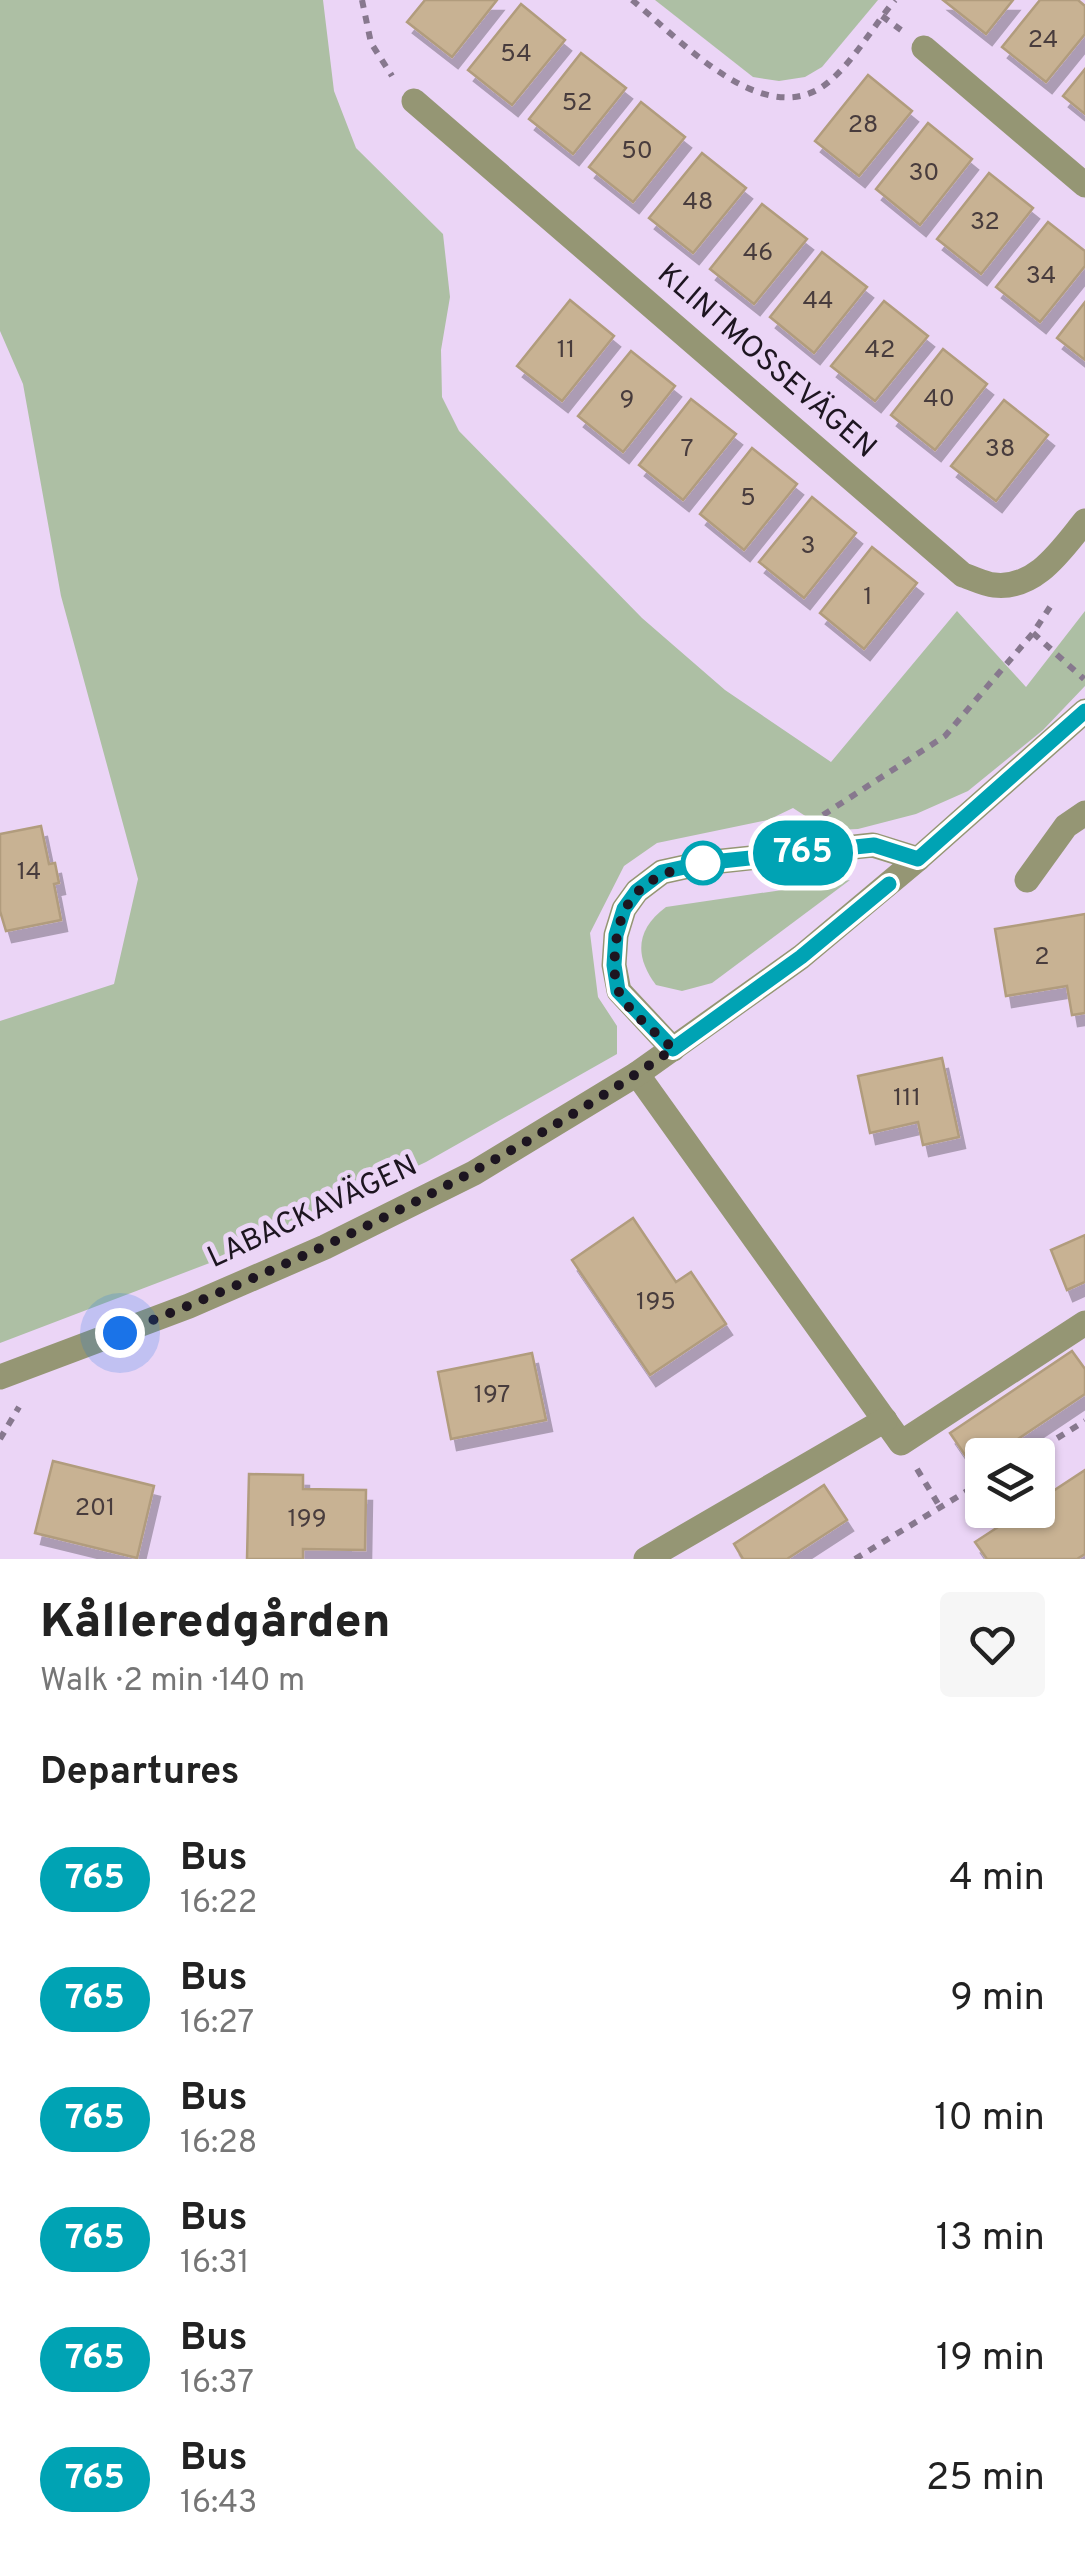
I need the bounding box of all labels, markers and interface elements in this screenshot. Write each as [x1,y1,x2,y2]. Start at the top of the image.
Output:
house number: 24 [1028,25,1058,57]
house number: 54 [500,39,532,71]
house number: 52 [562,88,592,120]
house number: 28 [848,110,878,142]
house number: 50 [621,136,653,168]
house number: 30 [909,158,939,190]
house number: 48 [683,187,713,219]
house number: 32 [970,207,1000,239]
house number: 46 [743,238,773,270]
street label: KLINTMOSSEVÄGEN [649,255,884,467]
house number: 34 [1026,261,1056,293]
house number: 44 [802,286,834,318]
house number: 11 [557,335,575,367]
house number: 42 [865,335,895,367]
house number: 40 [923,384,955,416]
house number: 9 [620,385,634,417]
house number: 7 [680,434,694,466]
house number: 38 [985,434,1015,466]
house number: 5 [740,483,756,515]
house number: 3 [800,531,816,563]
house number: 1 [863,582,873,614]
line badge: 765 [746,820,860,886]
text: 765 [773,831,833,875]
unlabelled marker [682,842,724,884]
house number: 14 [17,857,41,889]
house number: 2 [1034,942,1050,974]
house number: 111 [893,1083,921,1115]
street label: LABACKAVÄGEN [202,1146,424,1278]
house number: 195 [636,1287,676,1319]
your location [95,1308,145,1358]
house number: 197 [474,1380,510,1412]
map controls [965,1438,1055,1528]
button: layers [965,1438,1055,1528]
house number: 201 [75,1493,115,1525]
house number: 199 [287,1504,327,1536]
button: heart [940,1592,1045,1697]
text: Kålleredgården [40,1594,391,1654]
text: Walk · 2 min · 140 m [40,1662,305,1702]
text: Departures [40,1749,240,1798]
text: Bus [180,1835,247,1884]
text: 4 min [949,1855,1045,1904]
text: 765 [65,1857,125,1901]
text: 16:22 [180,1884,257,1924]
text: Bus [180,1955,247,2004]
text: 9 min [950,1975,1045,2024]
text: 765 [65,1977,125,2021]
text: 16:27 [180,2004,254,2044]
text: Bus [180,2075,247,2124]
text: 10 min [934,2095,1045,2144]
text: 765 [65,2097,125,2141]
text: 16:28 [180,2124,257,2164]
text: Bus [180,2195,247,2244]
text: 13 min [936,2215,1045,2264]
text: 765 [65,2217,125,2261]
text: 16:31 [180,2244,249,2284]
text: Bus [180,2315,247,2364]
text: 19 min [936,2335,1045,2384]
text: 765 [65,2337,125,2381]
text: 16:37 [180,2364,254,2404]
text: Bus [180,2435,247,2484]
text: 25 min [926,2455,1045,2504]
text: 765 [65,2457,125,2501]
text: 16:43 [180,2484,257,2524]

